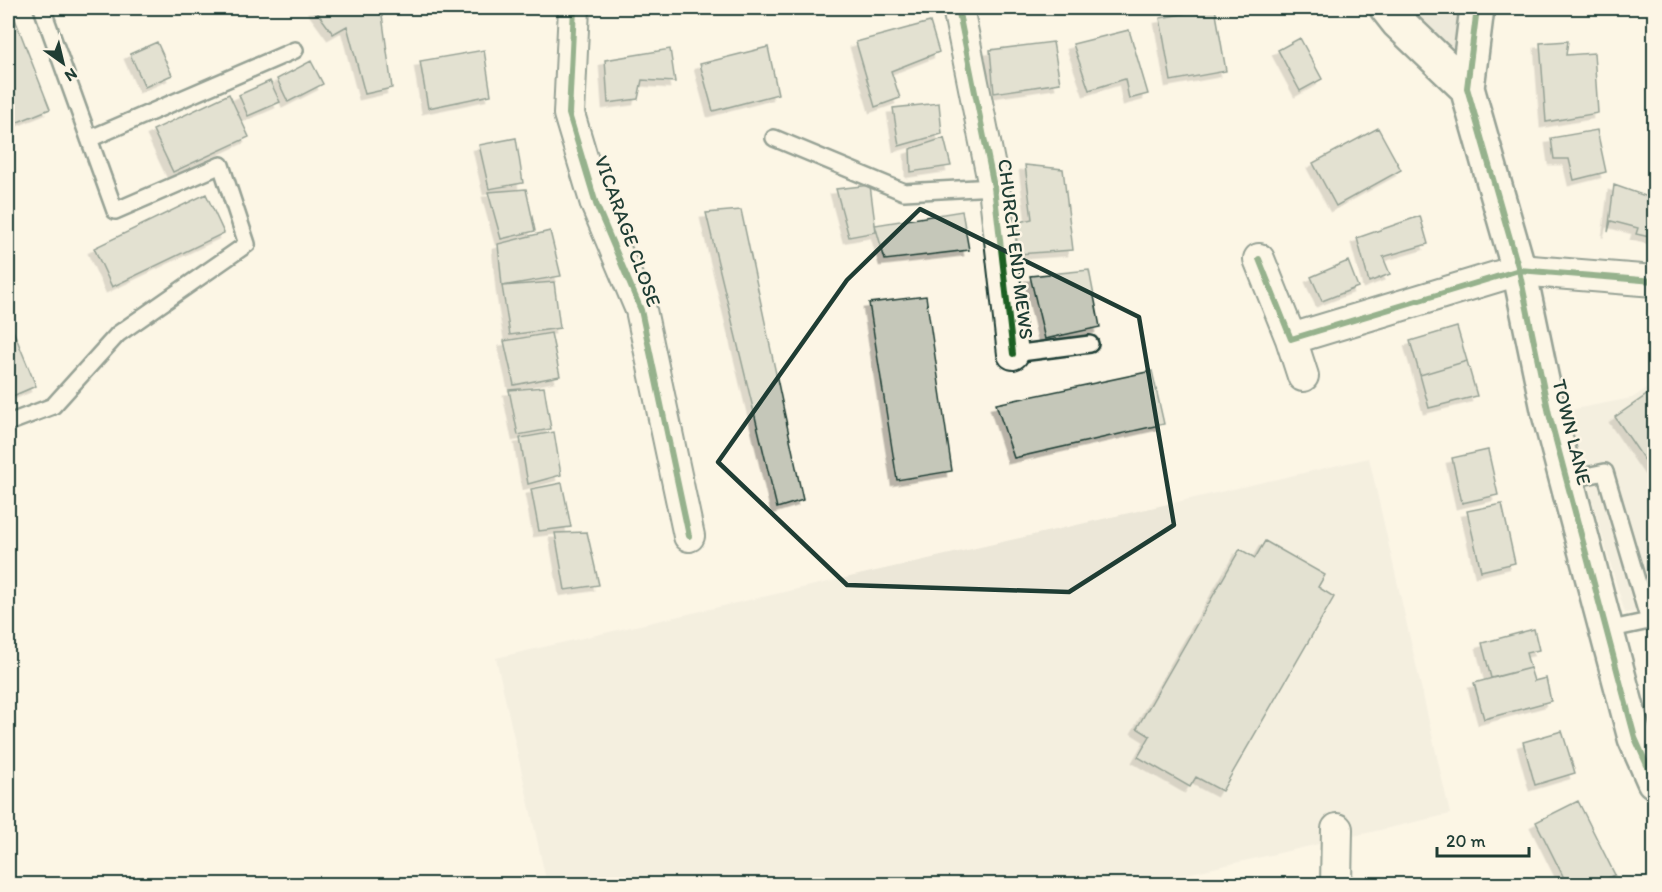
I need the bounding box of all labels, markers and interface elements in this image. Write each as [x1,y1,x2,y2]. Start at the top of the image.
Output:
north arrow [33,33,93,93]
text: N [61,64,81,86]
street label: VICARAGE CLOSE [590,152,666,310]
street label: CHURCH END MEWS [993,157,1039,341]
street label: TOWN LANE [1547,377,1597,487]
scale bar [1437,820,1528,858]
text: 20 m [1446,830,1486,852]

